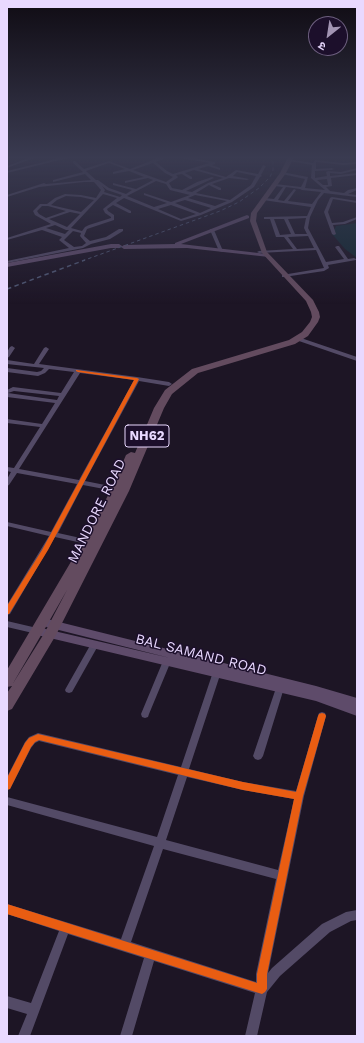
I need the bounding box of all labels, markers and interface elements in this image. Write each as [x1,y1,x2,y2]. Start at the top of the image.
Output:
north arrow [308,16,348,56]
text: उ [316,39,328,53]
road number: NH62 [125,425,169,447]
street label: MANDORE ROAD [65,456,129,566]
street label: BAL SAMAND ROAD [134,631,268,679]

